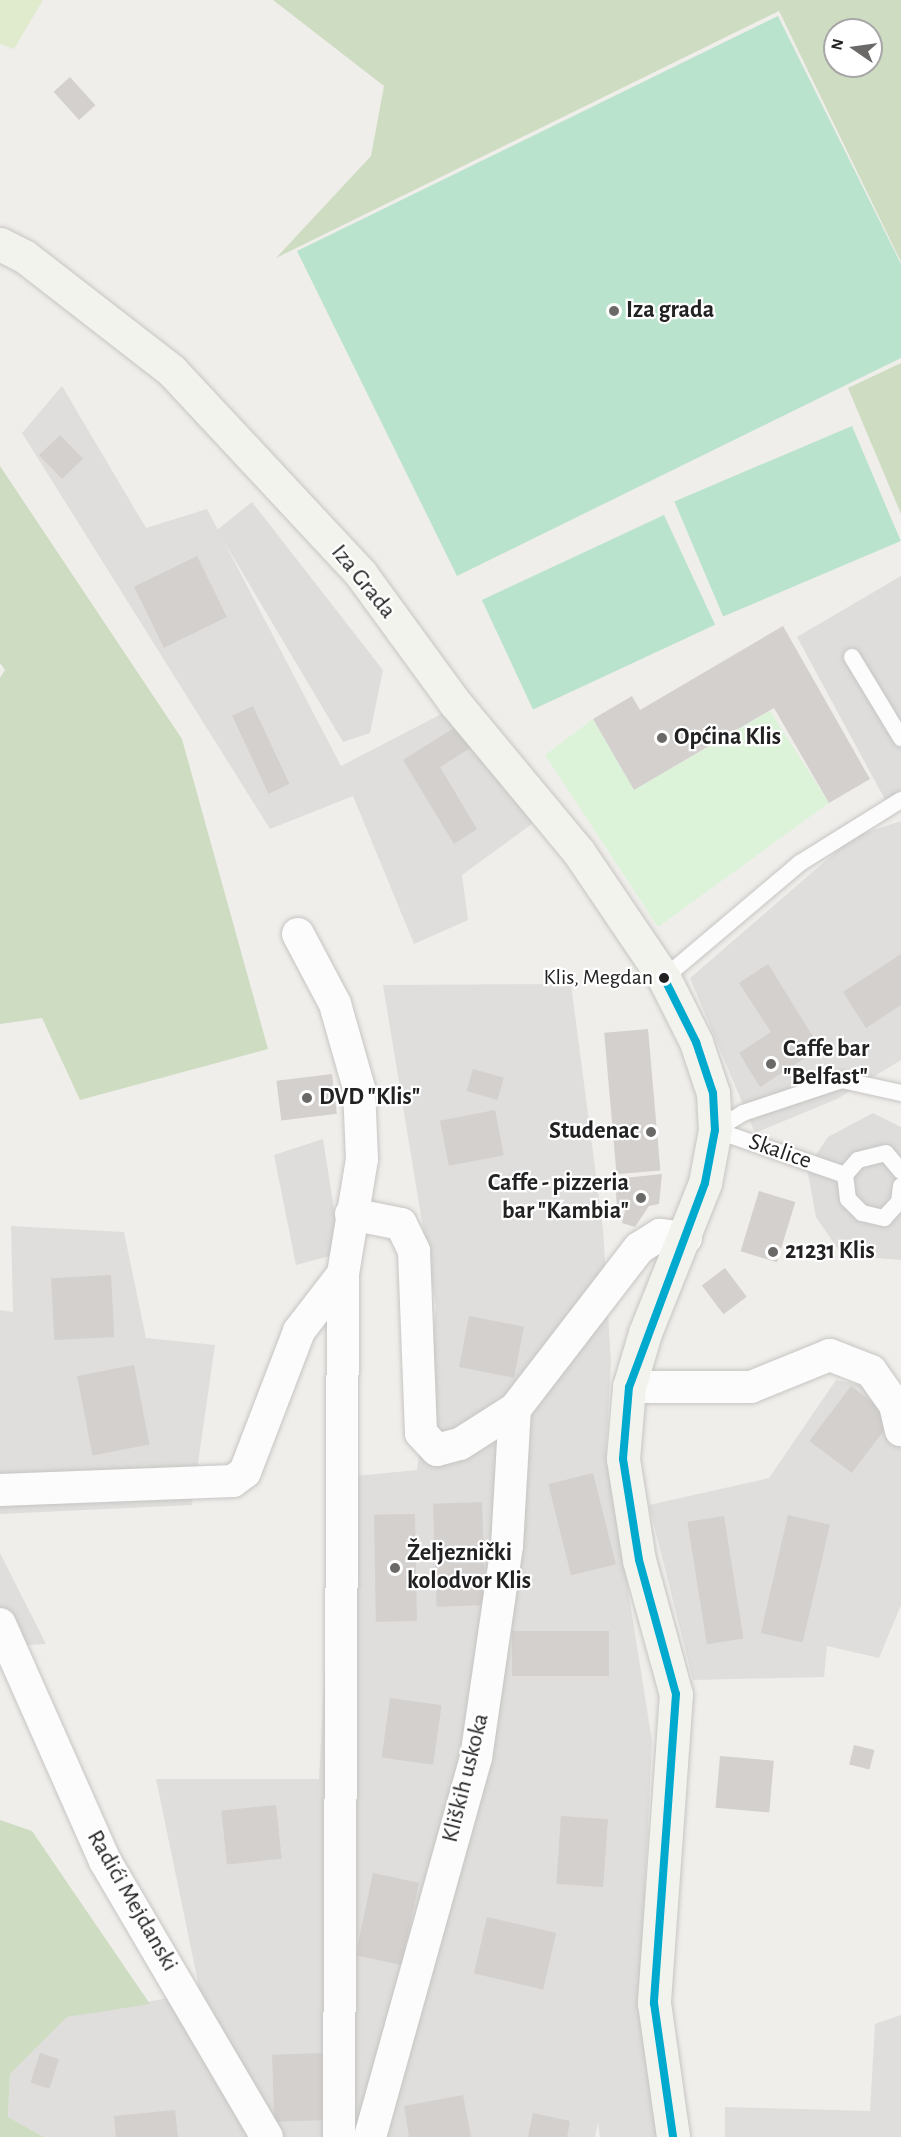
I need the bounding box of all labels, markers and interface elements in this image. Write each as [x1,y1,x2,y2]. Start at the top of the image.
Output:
north arrow [823,18,883,78]
text: N [828,37,846,52]
place label: Iza grada [626,297,714,325]
marker: Iza grada [607,304,621,318]
street label: Iza Grada [324,539,402,625]
place label: Općina Klis [674,724,781,752]
marker: Općina Klis [655,731,669,745]
place label: Klis, Megdan [544,965,653,991]
marker: Klis, Megdan [658,972,670,984]
place label: Caffe bar "Belfast" [783,1036,869,1092]
marker: Caffe bar "Belfast" [764,1057,778,1071]
place label: DVD "Klis" [319,1084,420,1112]
marker: DVD "Klis" [300,1091,314,1105]
place label: Studenac [549,1118,639,1146]
marker: Studenac [644,1125,658,1139]
street label: Skalice [745,1128,815,1176]
place label: Caffe - pizzeria bar "Kambia" [488,1170,629,1226]
marker: Caffe - pizzeria bar "Kambia" [634,1191,648,1205]
place label: 21231 Klis [785,1238,875,1266]
marker: 21231 Klis [766,1245,780,1259]
place label: Željeznički kolodvor Klis [407,1540,531,1596]
marker: Željeznički kolodvor Klis [388,1561,402,1575]
street label: Kliških uskoka [436,1711,496,1845]
street label: Radići Mejdanski [80,1825,184,1977]

